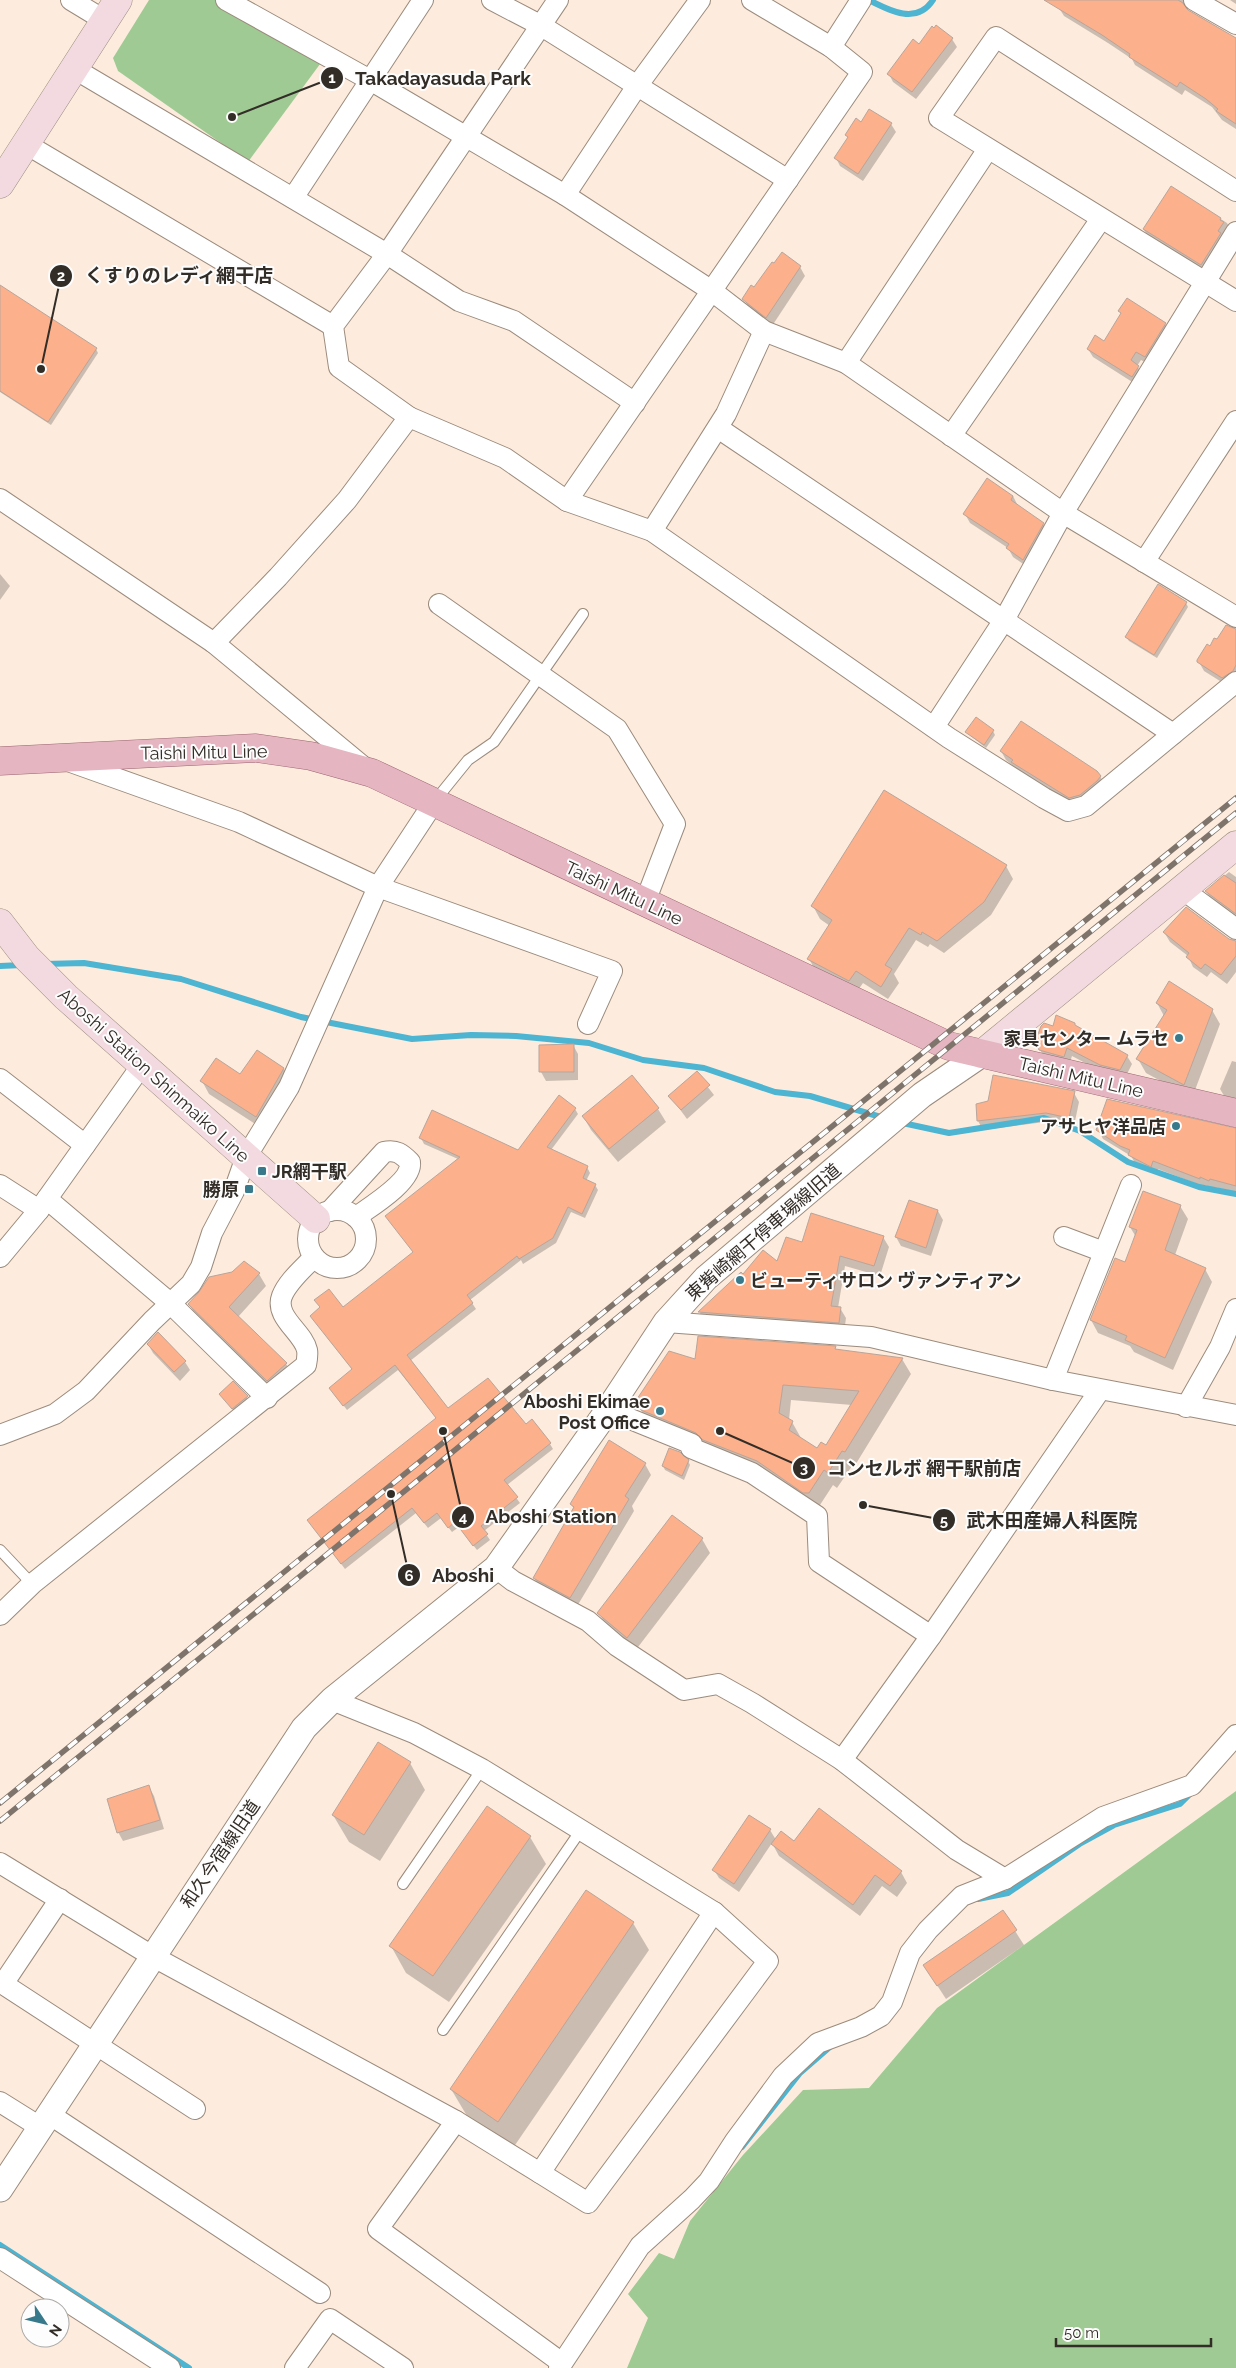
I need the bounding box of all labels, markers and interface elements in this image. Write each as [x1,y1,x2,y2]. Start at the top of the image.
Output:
callout: Takadayasuda Park [320,61,541,95]
text: Takadayasuda Park [355,67,531,89]
text: 1 [328,69,336,87]
callout: くすりのレディ網干店 [49,259,284,293]
text: くすりのレディ網干店 [85,264,273,286]
text: 2 [57,267,65,285]
street label: Taishi Mitu Line [140,740,268,764]
street label: Taishi Mitu Line [562,857,686,930]
street label: Aboshi Station Shinmaiko Line [54,984,254,1167]
place label: 家具センター ムラセ [1004,1028,1169,1049]
marker: 家具センター ムラセ [1173,1032,1185,1044]
street label: Taishi Mitu Line [1017,1052,1146,1102]
place label: アサヒヤ洋品店 [1040,1116,1166,1137]
marker: アサヒヤ洋品店 [1170,1120,1182,1132]
street label: 東觜崎網干停車場線旧道 [681,1159,845,1305]
place label: JR網干駅 [272,1161,347,1182]
marker: JR網干駅 [256,1165,268,1177]
place label: 勝原 [203,1179,239,1200]
marker: 勝原 [243,1183,255,1195]
place label: ビューティサロン ヴァンティアン [750,1270,1021,1291]
marker: ビューティサロン ヴァンティアン [734,1274,746,1286]
place label: Aboshi Ekimae Post Office [524,1391,650,1433]
marker: Aboshi Ekimae Post Office [654,1405,666,1417]
callout: コンセルボ 網干駅前店 [791,1451,1031,1485]
text: コンセルボ 網干駅前店 [827,1457,1021,1479]
text: 3 [800,1459,808,1477]
callout: Aboshi Station [450,1500,626,1534]
callout: 武木田産婦人科医院 [931,1503,1147,1537]
text: Aboshi Station [485,1505,617,1527]
text: 4 [459,1508,468,1526]
text: 武木田産婦人科医院 [966,1509,1138,1531]
text: 5 [940,1512,948,1530]
callout: Aboshi [397,1558,504,1592]
text: Aboshi [432,1564,494,1586]
text: 6 [404,1567,414,1585]
street label: 和久今宿線旧道 [176,1796,264,1912]
north arrow [20,2298,70,2348]
scale bar [1056,2316,1211,2348]
text: N [46,2321,65,2339]
text: 50 m [1064,2324,1099,2342]

